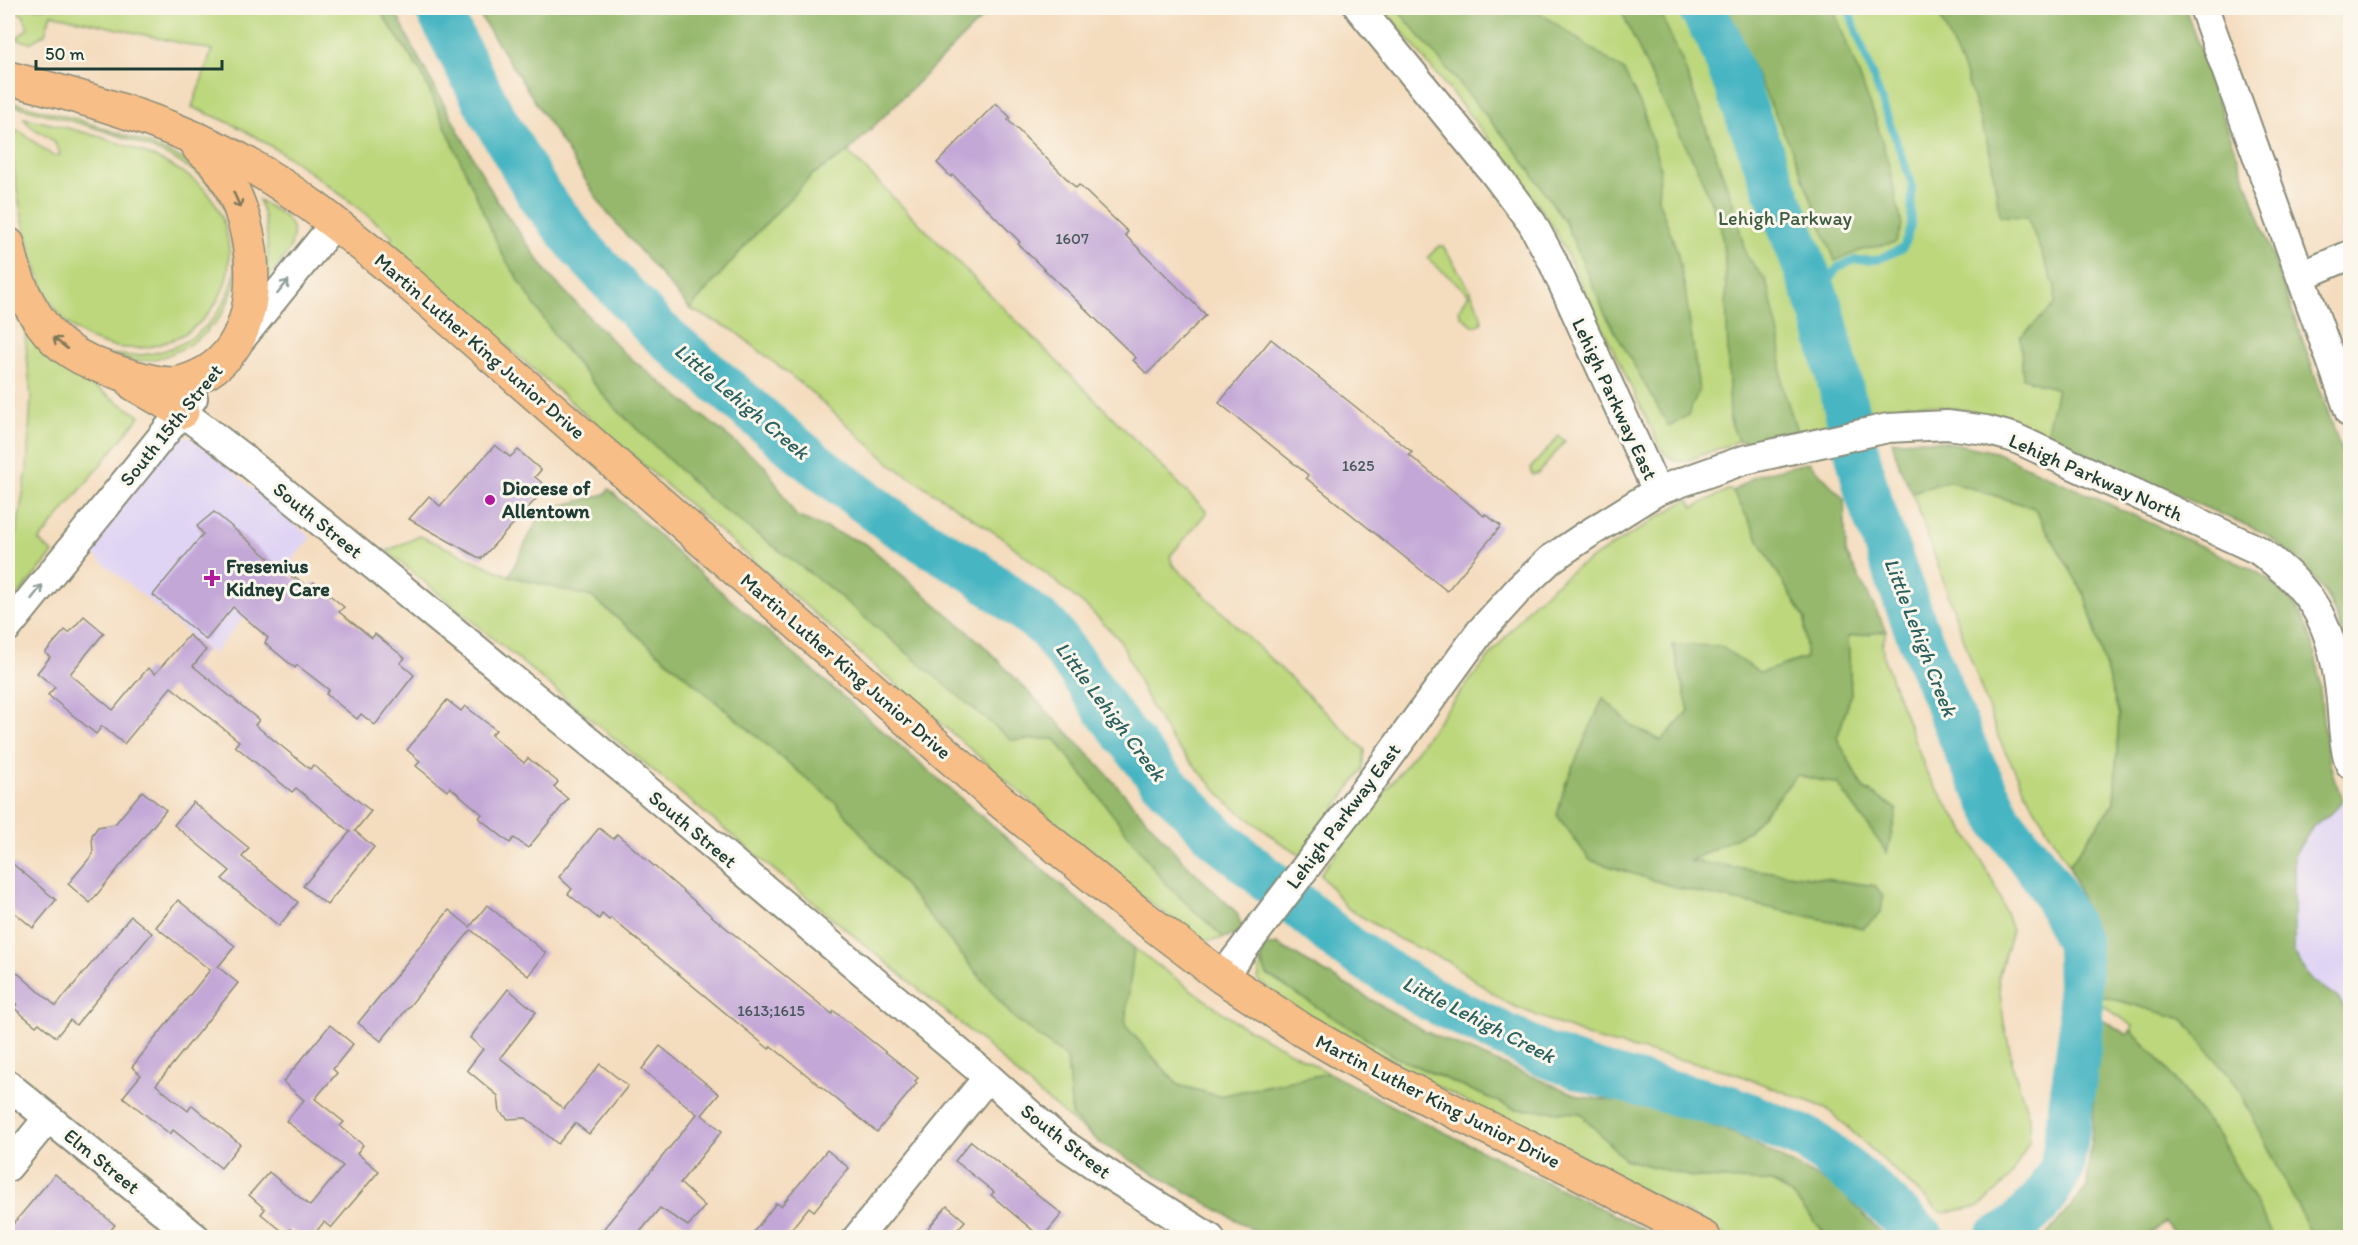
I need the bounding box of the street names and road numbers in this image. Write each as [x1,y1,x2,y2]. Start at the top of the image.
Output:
street label: Martin Luther King Junior Drive [370,248,590,444]
street label: Lehigh Parkway East [1567,314,1663,484]
street label: South 15th Street [114,359,228,491]
street label: Lehigh Parkway North [2005,428,2187,526]
street label: South Street [269,477,368,564]
street label: Martin Luther King Junior Drive [736,568,956,764]
street label: Lehigh Parkway East [1281,739,1405,893]
street label: South Street [644,785,742,873]
street label: Martin Luther King Junior Drive [1312,1029,1564,1173]
street label: South Street [1016,1098,1116,1184]
street label: Elm Street [59,1123,145,1199]

